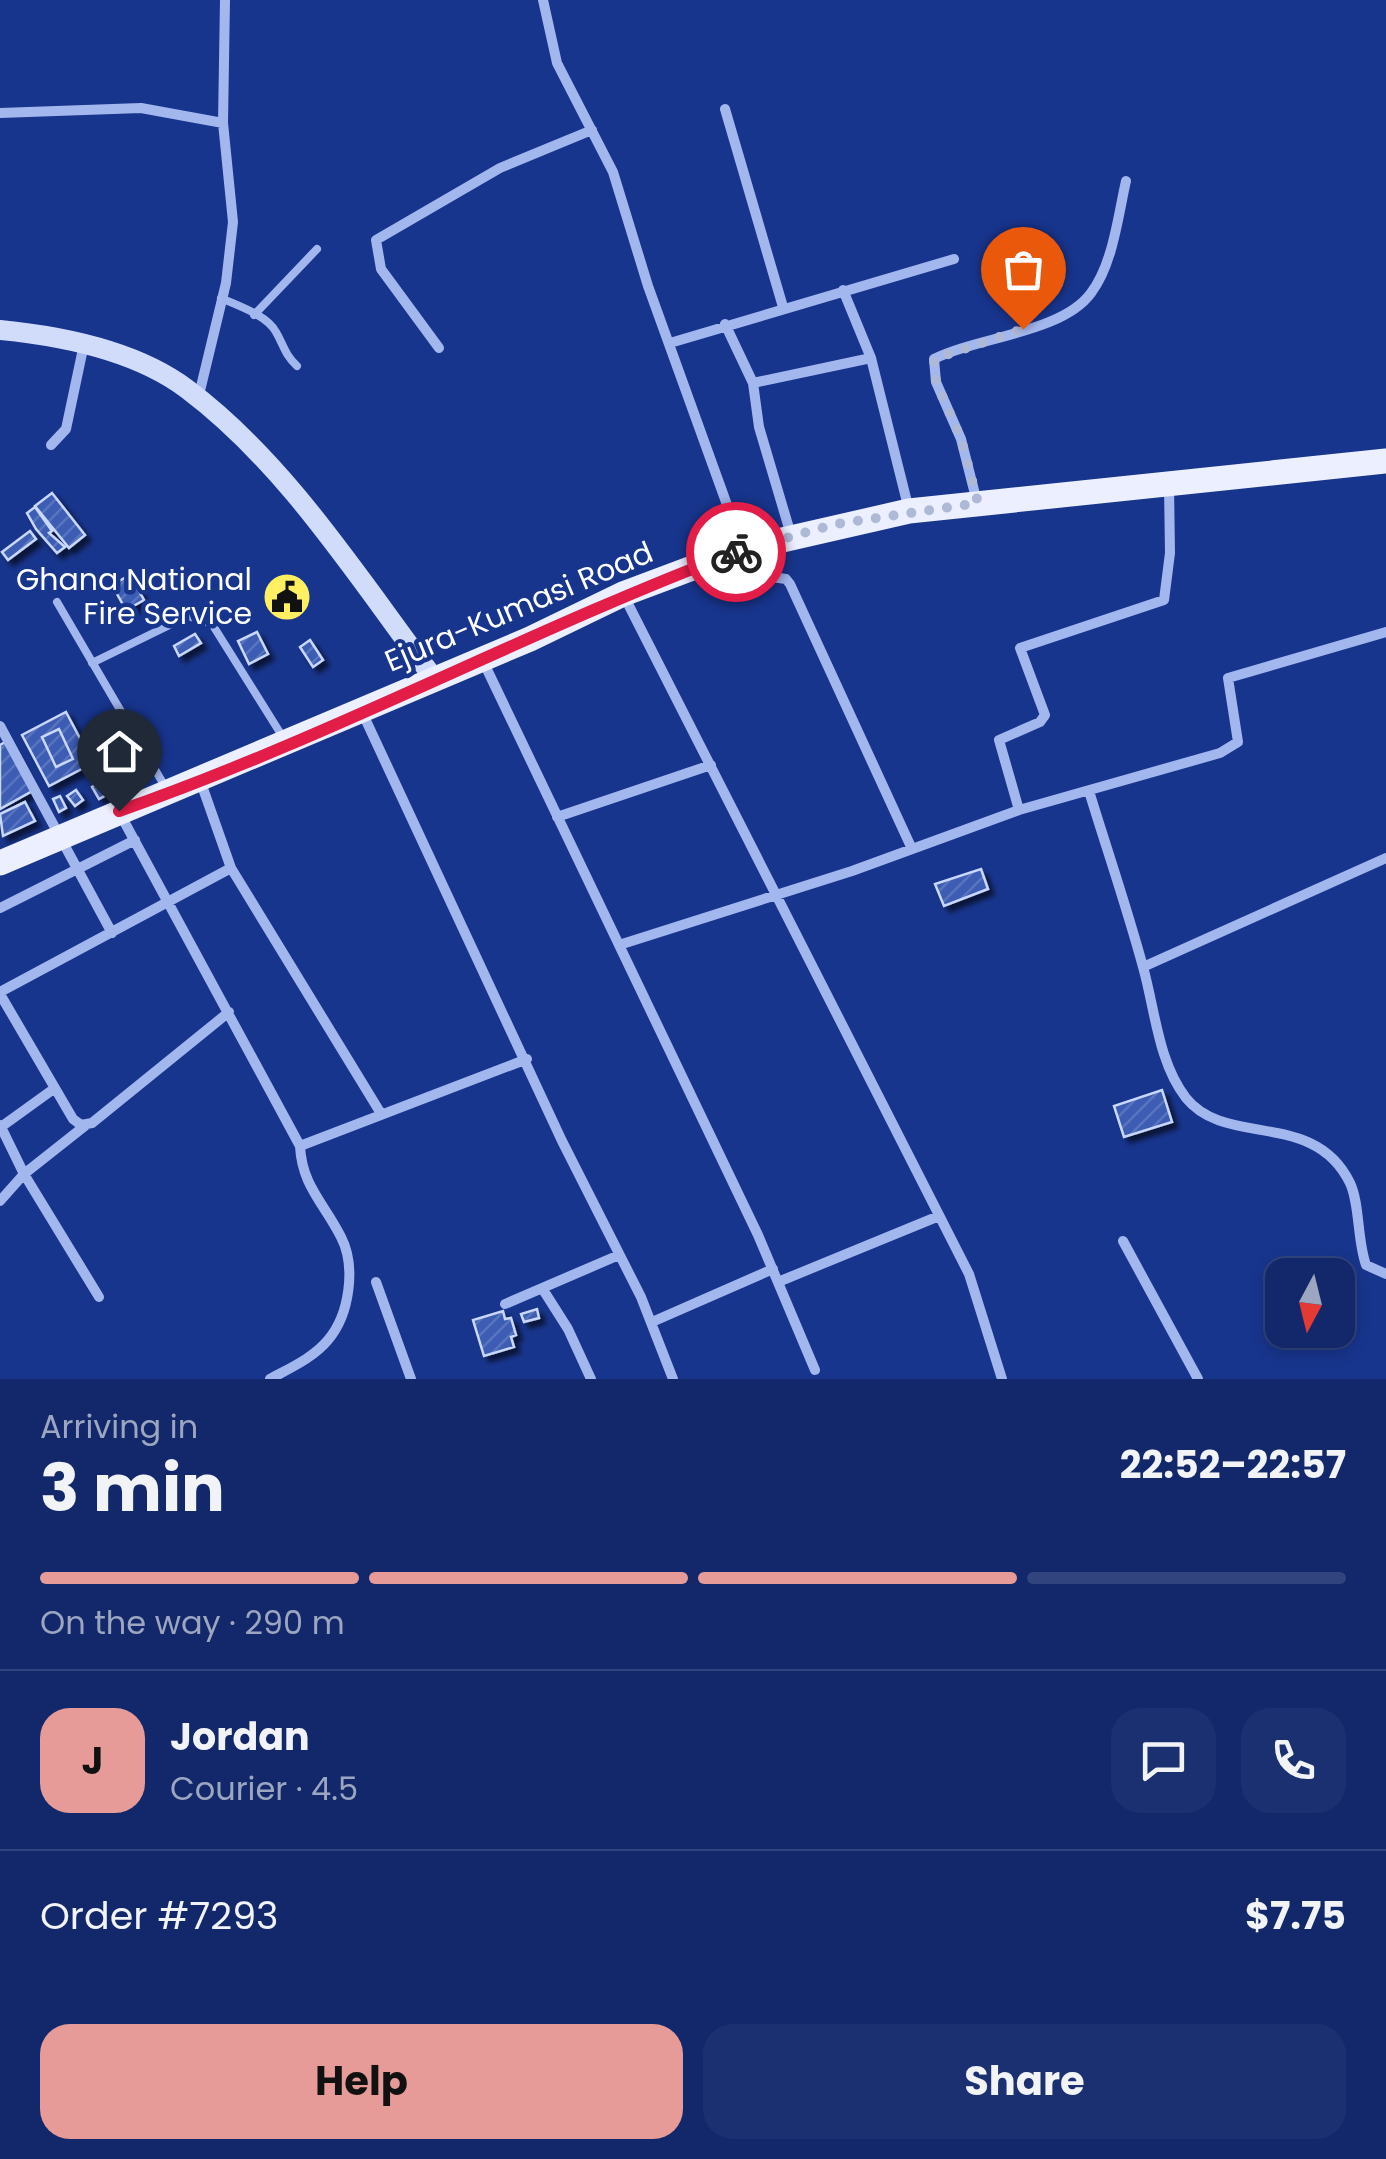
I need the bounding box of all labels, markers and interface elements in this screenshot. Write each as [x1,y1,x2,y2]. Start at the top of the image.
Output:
pin [981,227,1066,330]
icon: bag [996,242,1051,297]
courier [686,502,786,602]
icon: bike [709,525,764,580]
street label: Ejura-Kumasi Road [378,531,659,682]
place label: Ghana National Fire Service [16,558,252,635]
public building icon: Ghana National Fire Service [261,571,313,623]
pin [77,709,162,812]
icon: home [92,724,147,779]
north arrow [1265,1258,1355,1348]
map controls [1265,1258,1355,1348]
text: Arriving in [40,1404,198,1449]
text: 22:52–22:57 [1120,1438,1346,1491]
text: 3 min [40,1443,225,1534]
text: On the way · 290 m [40,1600,345,1645]
button: chat [1111,1708,1216,1813]
button: phone [1241,1708,1346,1813]
text: Jordan [170,1710,310,1763]
text: J [82,1734,103,1787]
text: Courier · 4.5 [170,1766,358,1811]
text: Order #7293 [40,1889,278,1942]
text: $7.75 [1245,1889,1346,1942]
button: Help [40,2024,683,2139]
button: Share [703,2024,1346,2139]

